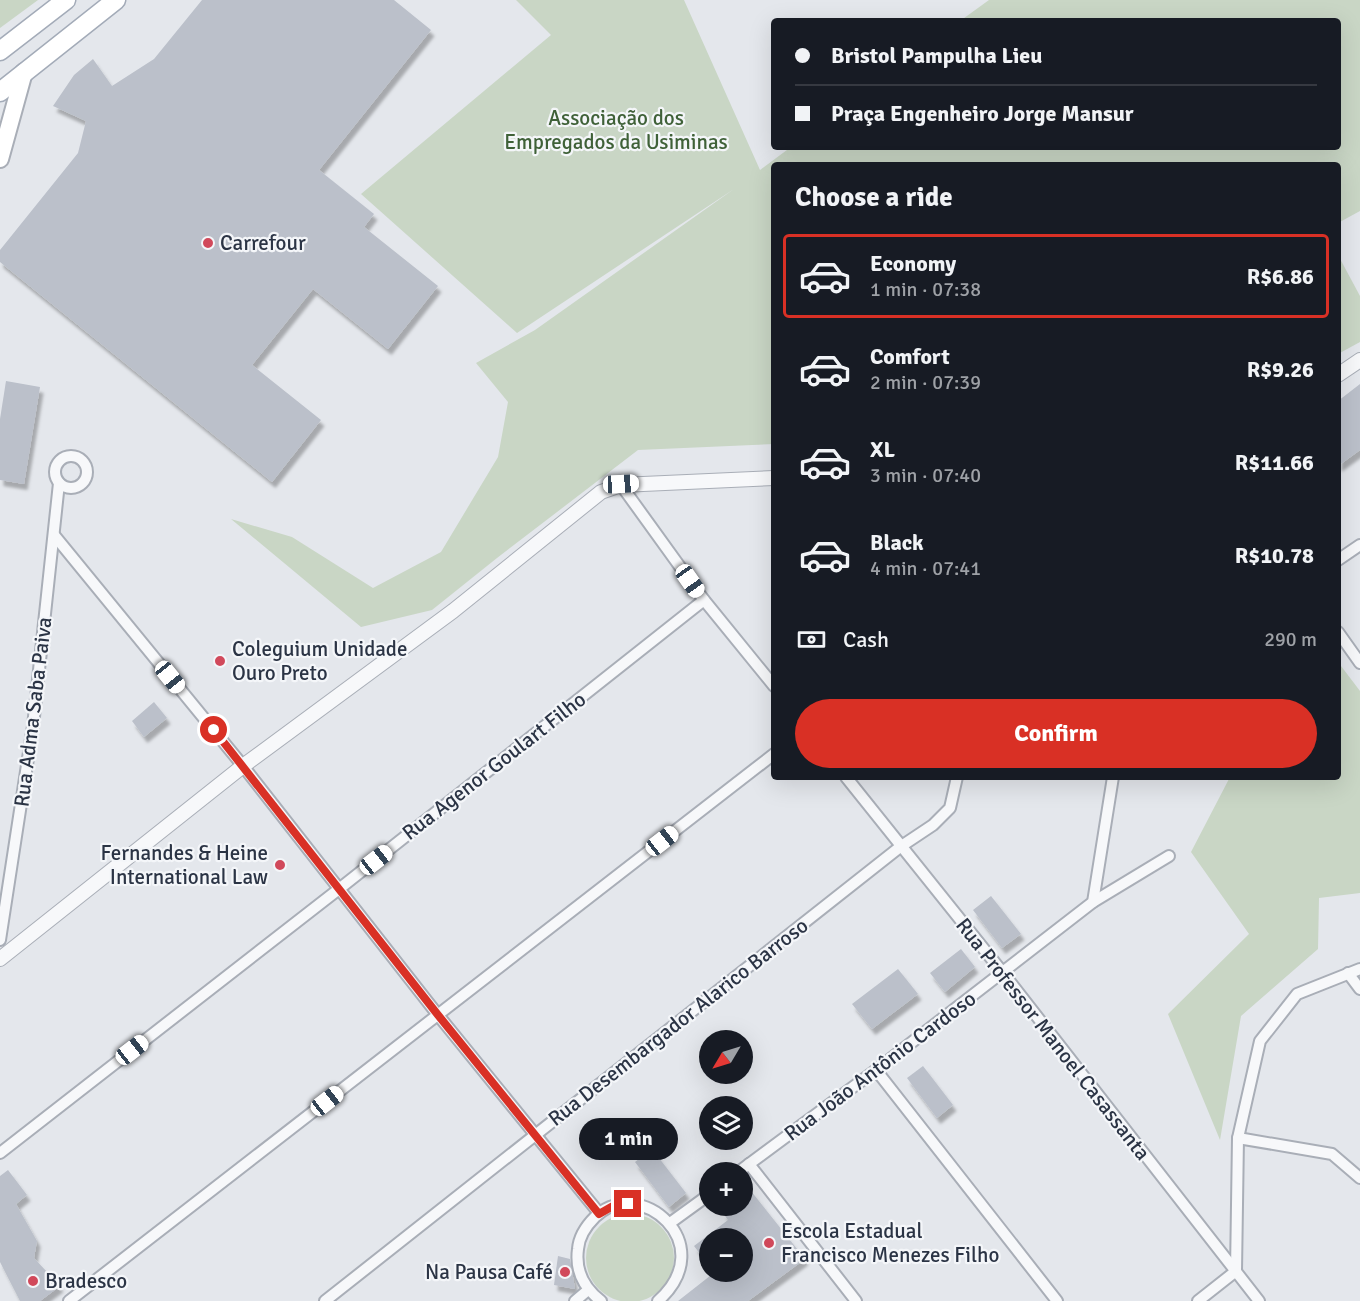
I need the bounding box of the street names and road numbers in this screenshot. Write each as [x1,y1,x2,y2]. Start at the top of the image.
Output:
street label: Rua Adma Saba Paiva [8,616,58,808]
street label: Rua Agenor Goulart Filho [397,686,591,846]
street label: Rua Desembargador Alarico Barroso [543,912,813,1132]
street label: Rua Professor Manoel Casassanta [950,913,1156,1165]
street label: Rua João Antônio Cardoso [779,985,981,1147]

